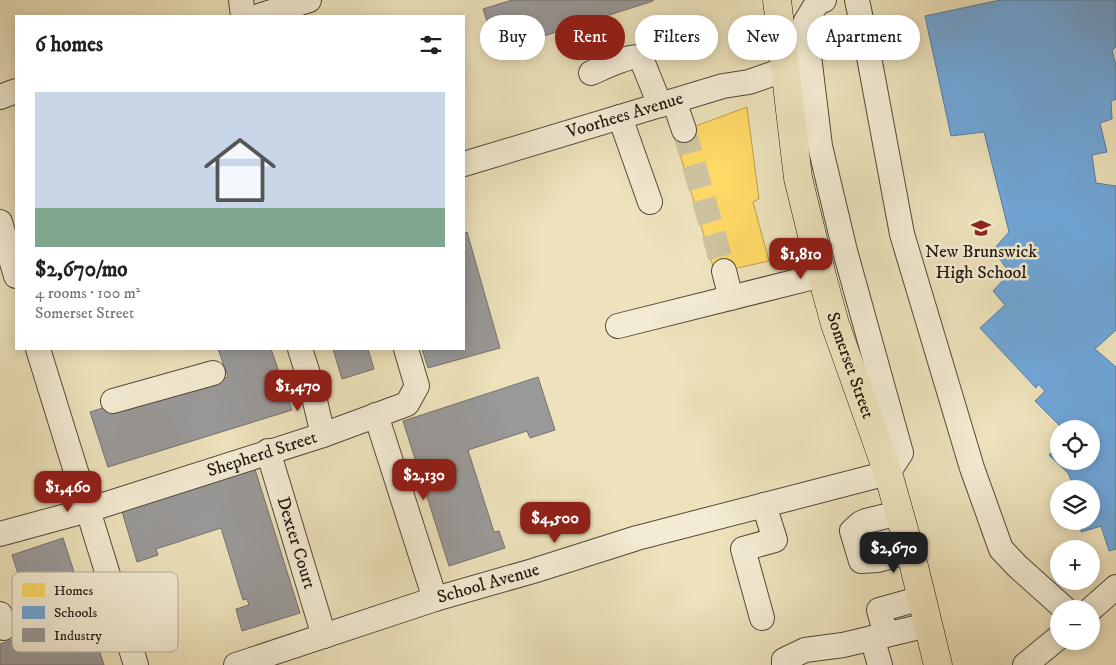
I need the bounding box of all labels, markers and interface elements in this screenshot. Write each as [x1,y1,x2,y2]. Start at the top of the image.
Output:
chip: Buy [480,15,545,60]
chip: Rent [555,15,625,60]
chip: Filters [635,15,718,60]
chip: New [728,15,797,60]
chip: Apartment [807,15,920,60]
icon: filters [417,31,445,59]
text: 6 homes [35,32,103,58]
street label: Voorhees Avenue [563,88,686,144]
icon: home [195,125,285,215]
school or university icon: New Brunswick High School [970,217,992,239]
pin: $1,810 [760,238,842,280]
place label: New Brunswick High School [925,241,1037,284]
text: $1,810 [780,244,822,264]
text: $2,670/mo [35,257,128,283]
text: 4 rooms · 100 m² [35,283,140,303]
text: Somerset Street [35,303,134,323]
street label: Somerset Street [821,310,879,422]
pin: $1,470 [257,370,339,412]
text: $1,470 [276,376,320,396]
map controls [1050,420,1100,650]
button: locate [1050,420,1100,470]
street label: Shepherd Street [204,427,320,482]
pin: $2,130 [383,458,465,501]
text: $2,130 [403,465,445,485]
pin: $1,460 [27,470,109,513]
text: $1,460 [45,477,91,497]
button: layers [1050,480,1100,530]
street label: Dexter Court [271,494,320,592]
pin: $4,500 [514,502,596,544]
text: $4,500 [531,508,579,528]
pin: $2,670 [853,532,935,574]
text: $2,670 [871,538,917,558]
button: + [1050,540,1100,590]
street label: School Avenue [435,559,542,609]
legend [12,572,178,652]
text: Homes [54,582,94,600]
button: − [1050,600,1100,650]
text: Schools [54,604,97,622]
text: Industry [54,627,102,645]

